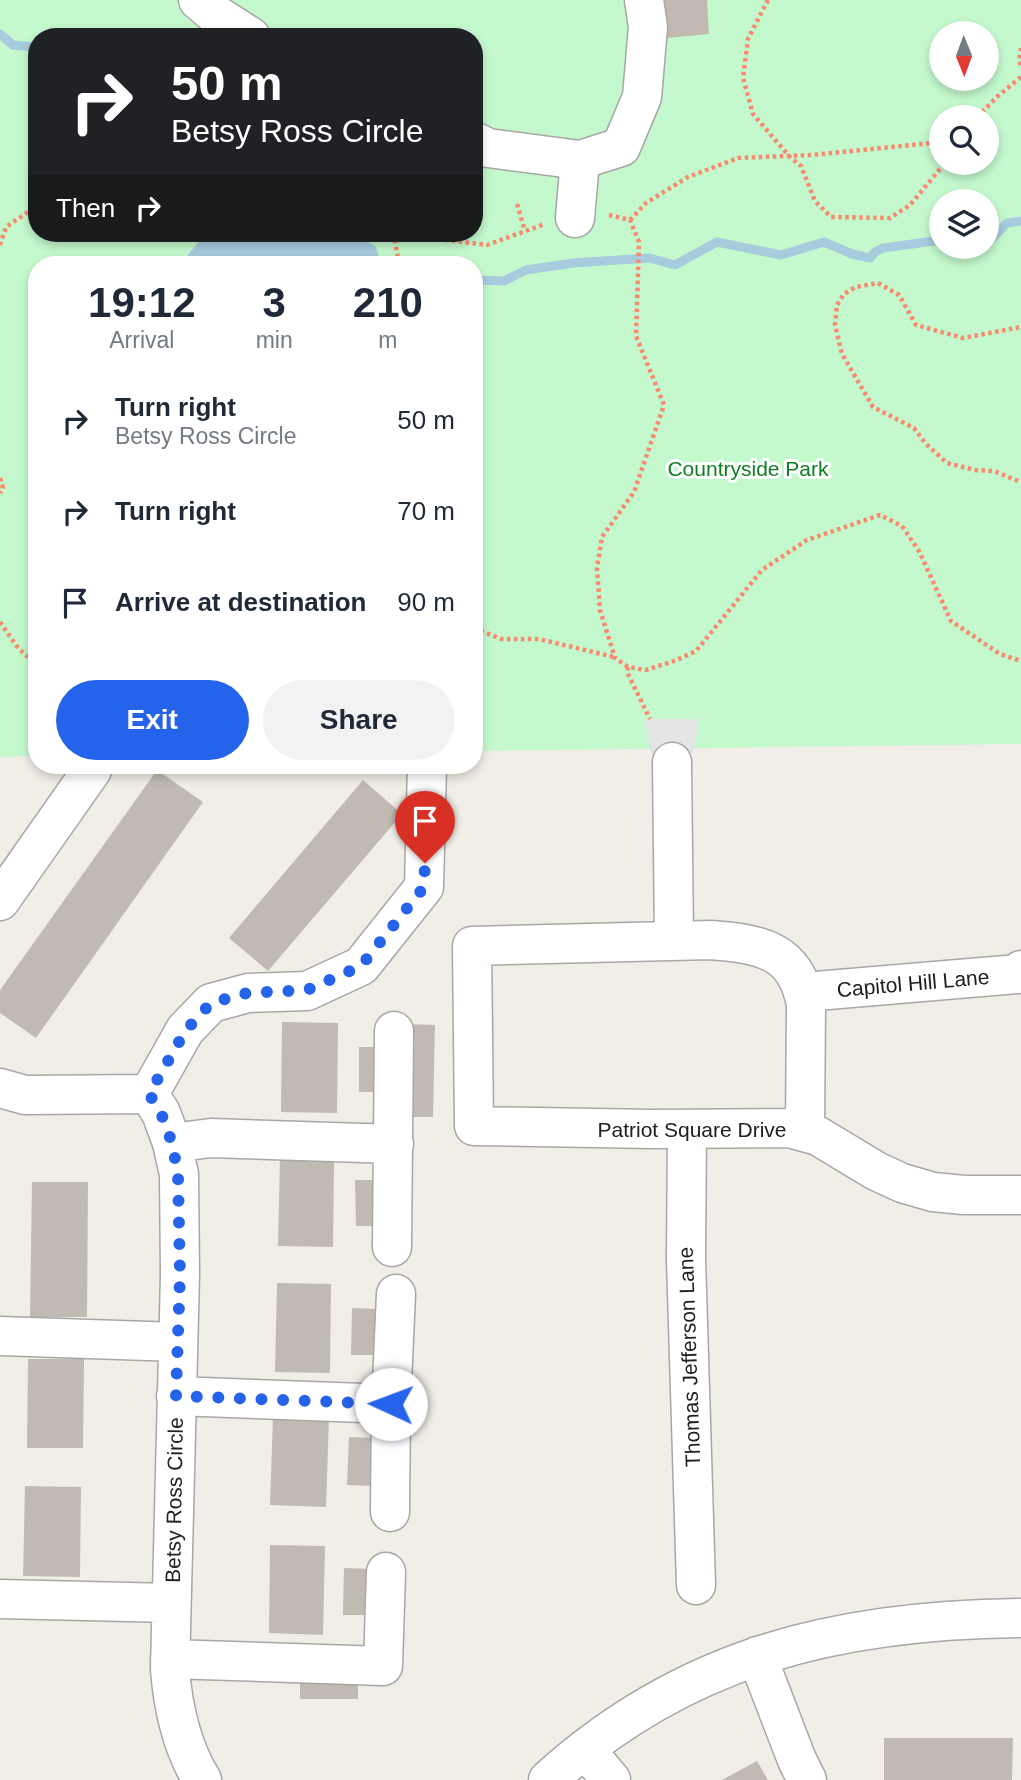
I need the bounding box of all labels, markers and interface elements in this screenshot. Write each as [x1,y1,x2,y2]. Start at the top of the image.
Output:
north arrow [929,21,999,91]
map controls [929,21,999,259]
icon: right [56,56,147,147]
text: 50 m [171,56,283,110]
button: search [929,105,999,175]
text: Betsy Ross Circle [171,113,424,149]
icon: right [129,189,167,227]
button: layers [929,189,999,259]
text: Then [56,193,115,223]
text: 19:12 [88,279,196,326]
text: 3 [262,279,286,326]
text: 210 [353,279,423,326]
text: Arrival [109,327,174,353]
text: min [256,327,293,353]
text: m [378,327,397,353]
text: Turn right [115,392,236,422]
icon: right [56,402,94,440]
text: 50 m [397,405,455,435]
text: Betsy Ross Circle [115,423,296,449]
park label: Countryside Park [667,457,829,480]
icon: right [56,493,94,531]
text: Turn right [115,496,236,526]
text: 70 m [397,496,455,526]
icon: arrive [56,584,94,622]
text: Arrive at destination [115,587,366,617]
text: 90 m [397,587,455,617]
button: Exit [56,680,249,760]
button: Share [263,680,455,760]
pin [395,791,455,863]
icon: arrive [406,802,444,840]
street label: Capitol Hill Lane [836,965,990,1001]
street label: Patriot Square Drive [597,1118,787,1141]
street label: Thomas Jefferson Lane [674,1247,704,1467]
position arrow [354,1367,428,1441]
street label: Betsy Ross Circle [161,1417,187,1583]

